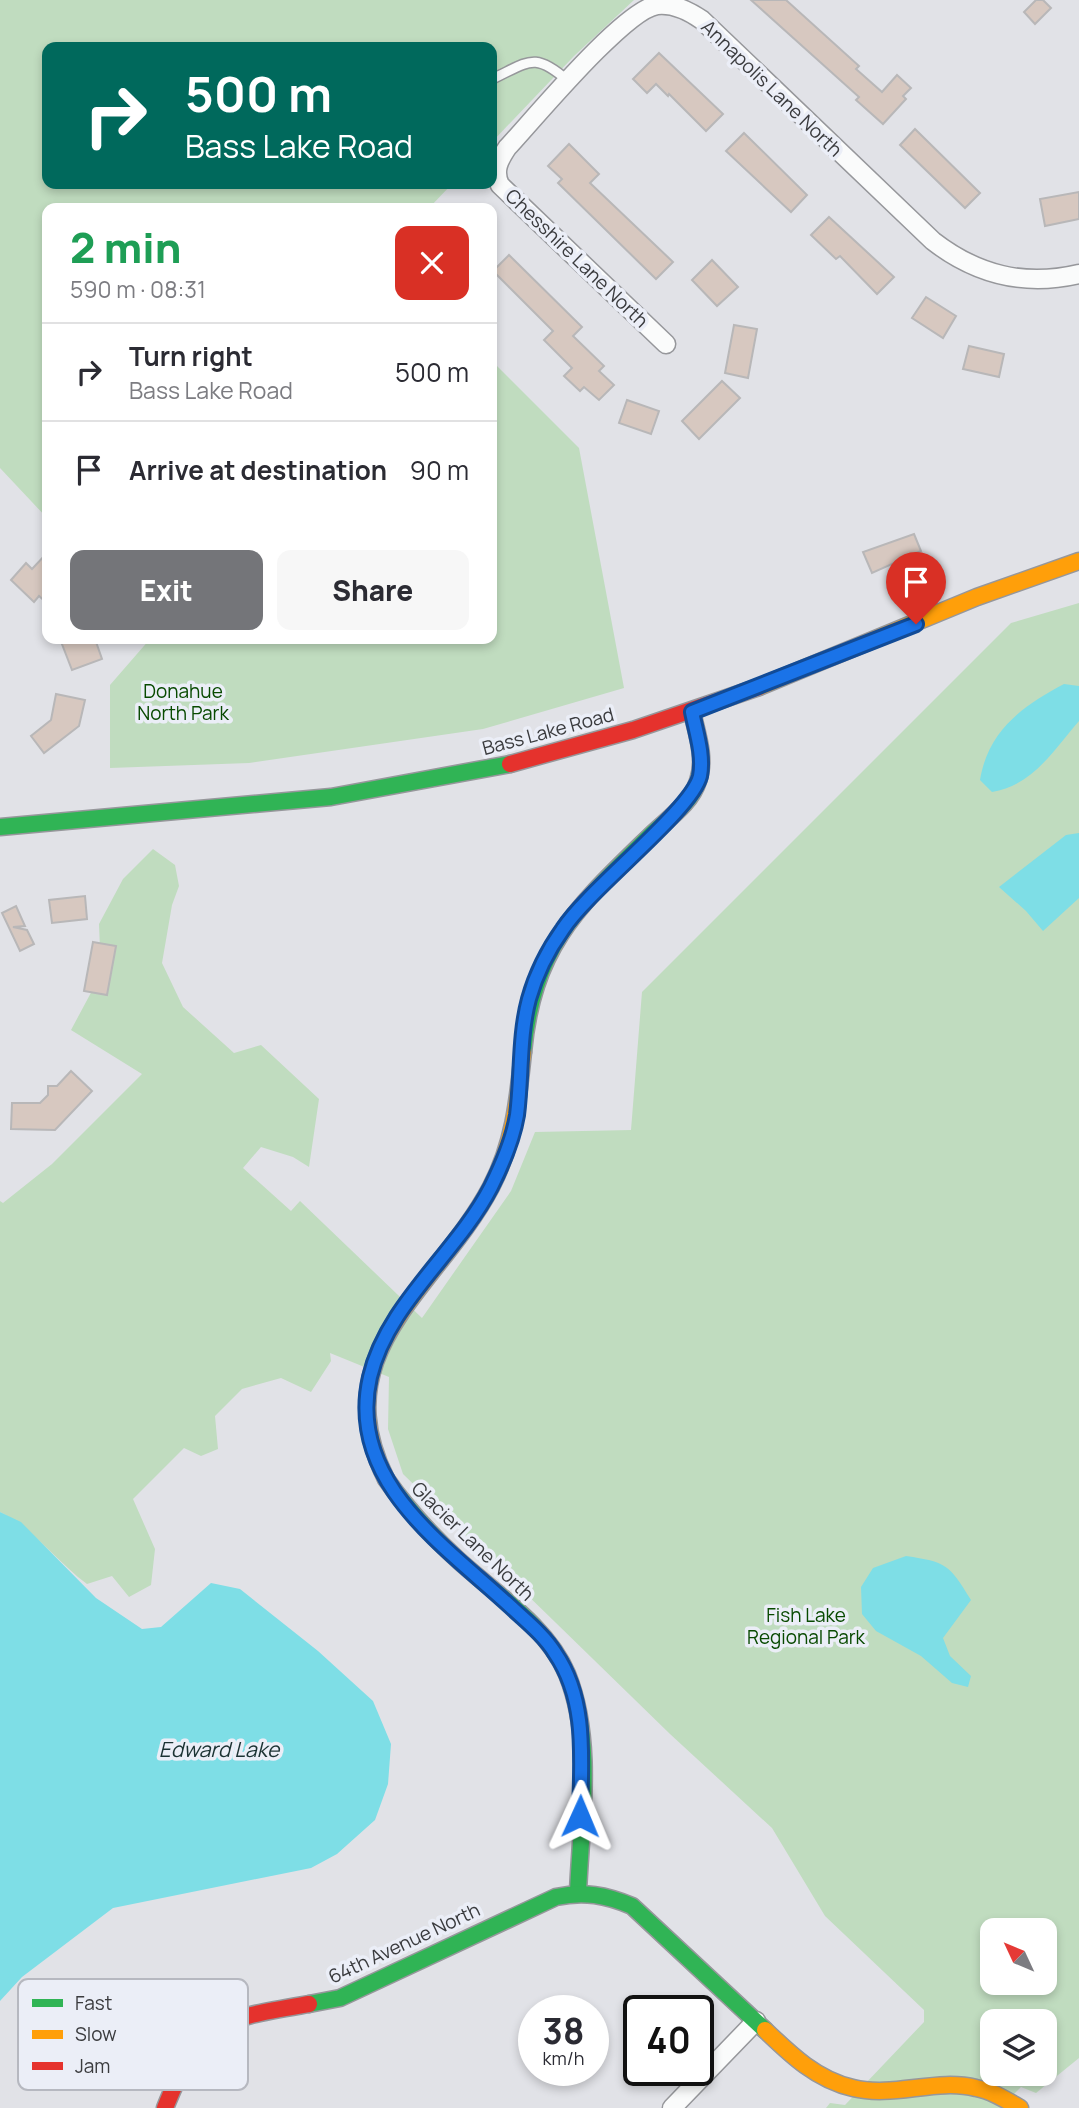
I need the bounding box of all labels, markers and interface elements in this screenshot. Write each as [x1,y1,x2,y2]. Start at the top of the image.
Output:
street label: Annapolis Lane North [696,14,848,162]
text: 500 m [185,60,332,127]
icon: right [70,70,161,161]
text: Bass Lake Road [185,124,413,168]
street label: Chesshire Lane North [500,183,654,333]
text: 2 min [70,218,181,276]
button: close [395,226,469,300]
text: 590 m · 08:31 [70,273,206,305]
text: Turn right [129,338,253,374]
icon: right [70,353,108,391]
text: 500 m [395,354,469,390]
text: Bass Lake Road [129,374,293,406]
icon: arrive [70,451,108,489]
text: Arrive at destination [129,452,387,488]
text: 90 m [410,452,469,488]
button: Exit [70,550,263,630]
button: Share [277,550,469,630]
pin [886,552,946,624]
icon: arrive [897,563,935,601]
park label: Donahue North Park [137,678,229,726]
street label: Bass Lake Road [479,701,617,761]
street label: Glacier Lane North [406,1476,540,1606]
park label: Fish Lake Regional Park [747,1602,866,1650]
water label: Edward Lake [159,1735,281,1763]
position arrow [543,1779,617,1853]
street label: 64th Avenue North [324,1896,484,1990]
north arrow [980,1918,1057,1995]
map controls [980,1918,1057,2086]
legend [18,1979,248,2090]
text: Fast [75,1990,112,2016]
speed limit sign: 40 [623,1995,714,2086]
text: 38 [543,2007,584,2055]
button: layers [980,2009,1057,2086]
text: Slow [75,2021,117,2047]
text: km/h [543,2046,584,2070]
text: Jam [75,2053,110,2079]

